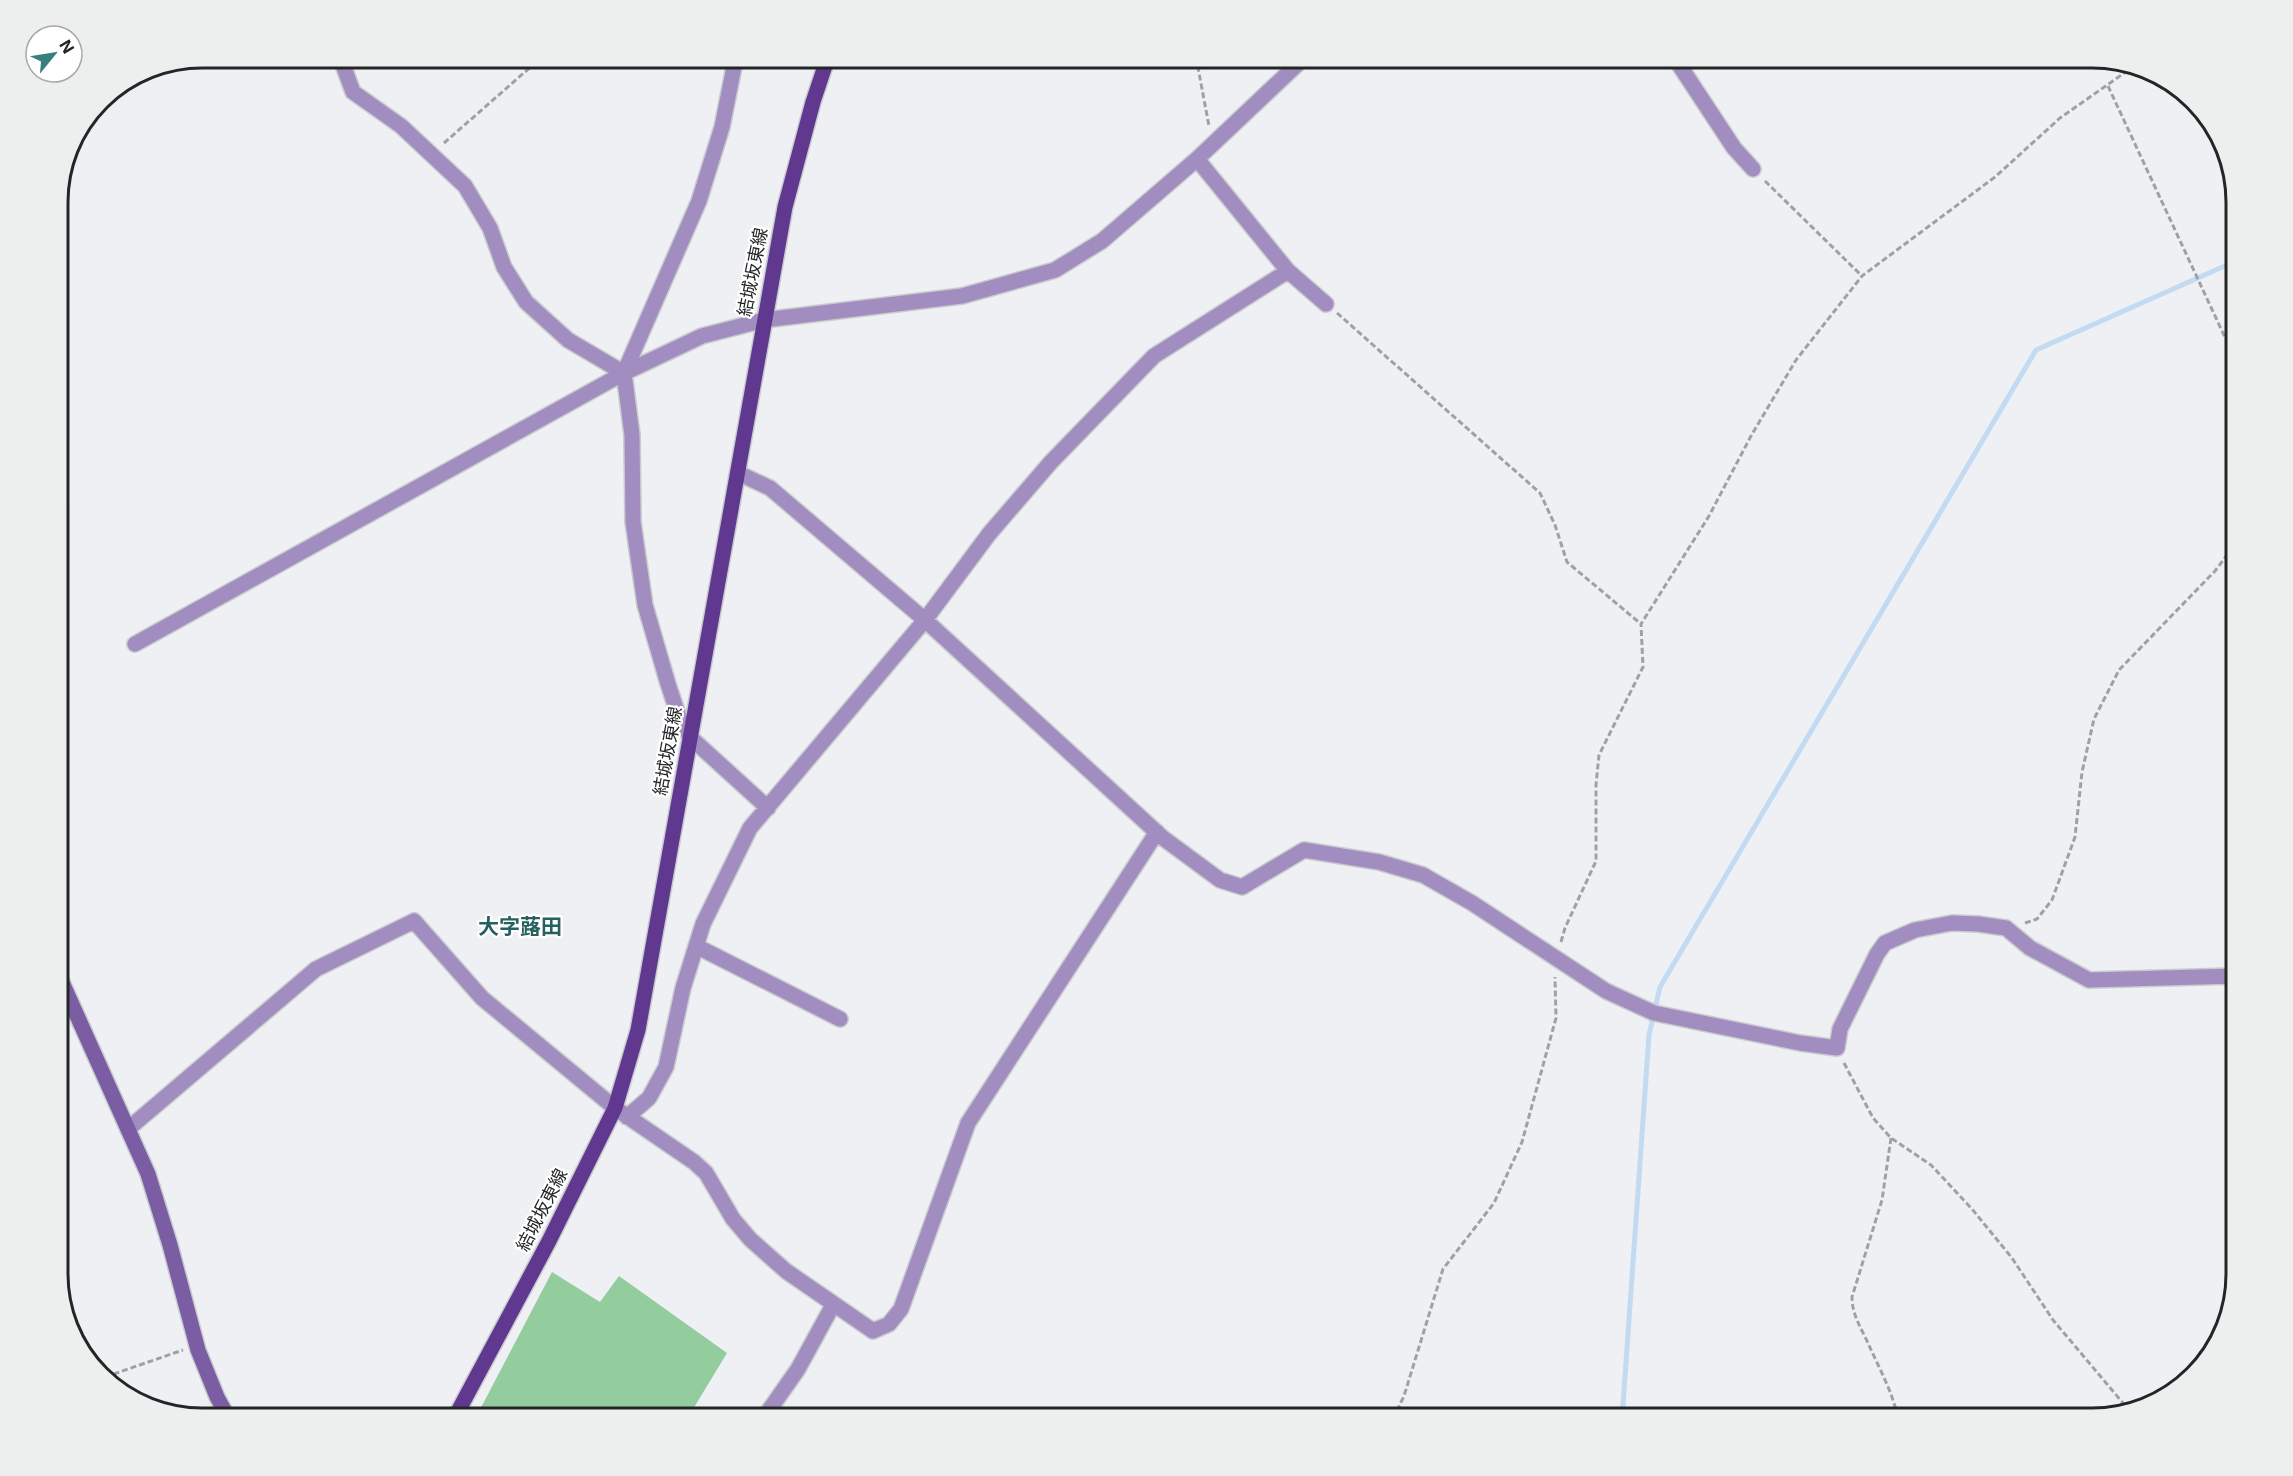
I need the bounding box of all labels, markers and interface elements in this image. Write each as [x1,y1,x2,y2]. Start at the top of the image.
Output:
north arrow [24,24,84,84]
text: N [55,36,79,57]
street label: 結城坂東線 [734,226,771,318]
street label: 結城坂東線 [649,705,686,797]
district label: 大字蕗田 [478,914,562,939]
street label: 結城坂東線 [512,1165,571,1255]

